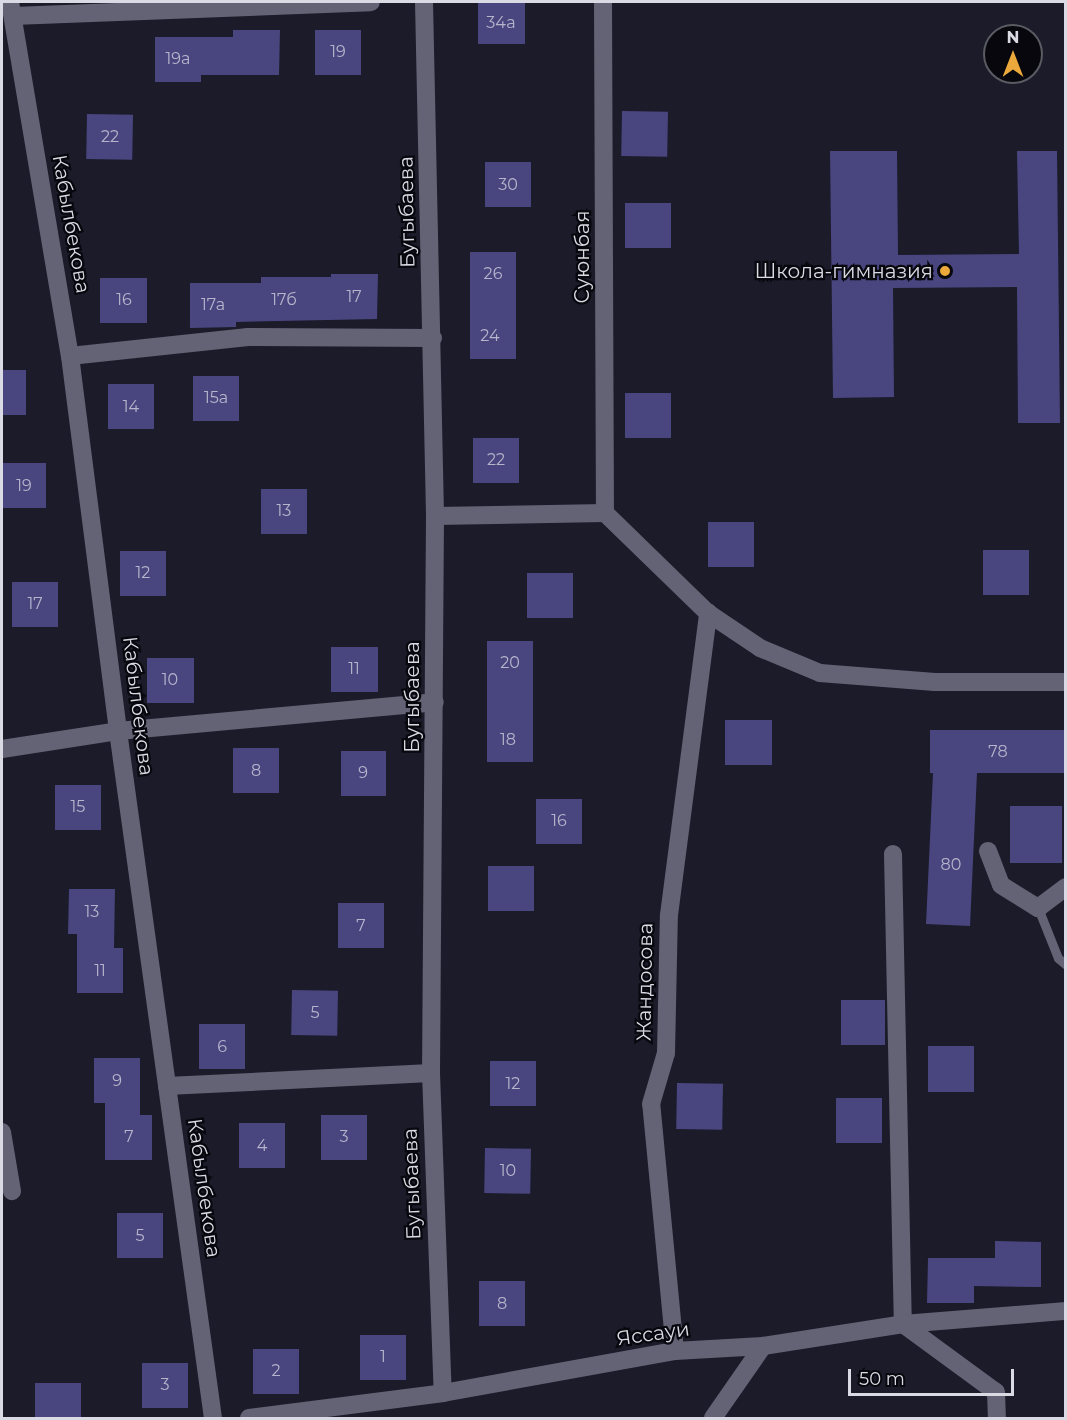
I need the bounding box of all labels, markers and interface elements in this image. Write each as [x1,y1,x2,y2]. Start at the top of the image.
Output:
house number: 34а [486,13,516,33]
north arrow [983,24,1043,84]
text: N [1007,28,1019,47]
house number: 19 [330,42,346,62]
house number: 19а [166,49,190,69]
house number: 22 [101,127,119,147]
street label: Кабылбекова [47,153,95,295]
street label: Бугыбаева [394,156,420,268]
house number: 30 [498,175,518,195]
street label: Суюнбая [570,210,594,304]
place label: Школа-гимназия [754,259,933,283]
house number: 26 [484,264,502,284]
marker: Школа-гимназия [938,264,952,278]
house number: 17 [346,287,362,307]
house number: 16 [116,290,132,310]
house number: 17б [271,290,297,310]
house number: 17а [201,295,225,315]
house number: 24 [480,326,500,346]
house number: 15а [204,388,228,408]
house number: 14 [123,397,139,417]
house number: 22 [487,450,505,470]
house number: 19 [16,476,32,496]
house number: 13 [277,501,291,521]
house number: 12 [136,563,150,583]
house number: 17 [27,594,43,614]
street label: Кабылбекова [118,635,158,777]
street label: Бугыбаева [400,641,424,753]
house number: 20 [500,653,520,673]
house number: 11 [348,659,360,679]
house number: 10 [162,670,178,690]
house number: 18 [500,730,516,750]
house number: 78 [988,742,1008,762]
house number: 8 [251,761,261,781]
house number: 9 [358,763,368,783]
house number: 15 [71,797,85,817]
house number: 16 [551,811,567,831]
house number: 80 [941,855,961,875]
house number: 13 [85,902,99,922]
house number: 7 [356,916,366,936]
street label: Жандосова [632,923,658,1041]
house number: 11 [94,961,106,981]
house number: 5 [310,1003,320,1023]
house number: 6 [217,1037,227,1057]
house number: 9 [112,1071,122,1091]
house number: 12 [506,1074,520,1094]
street label: Кабылбекова [182,1117,226,1259]
house number: 7 [124,1127,134,1147]
house number: 3 [339,1127,349,1147]
street label: Бугыбаева [398,1128,426,1240]
house number: 4 [257,1136,267,1156]
house number: 10 [500,1161,516,1181]
house number: 5 [135,1226,145,1246]
house number: 8 [497,1294,507,1314]
street label: Яссауи [615,1317,691,1351]
house number: 1 [380,1347,386,1367]
scale bar [851,1357,1018,1395]
house number: 2 [271,1361,281,1381]
text: 50 m [859,1368,905,1390]
house number: 3 [160,1375,170,1395]

